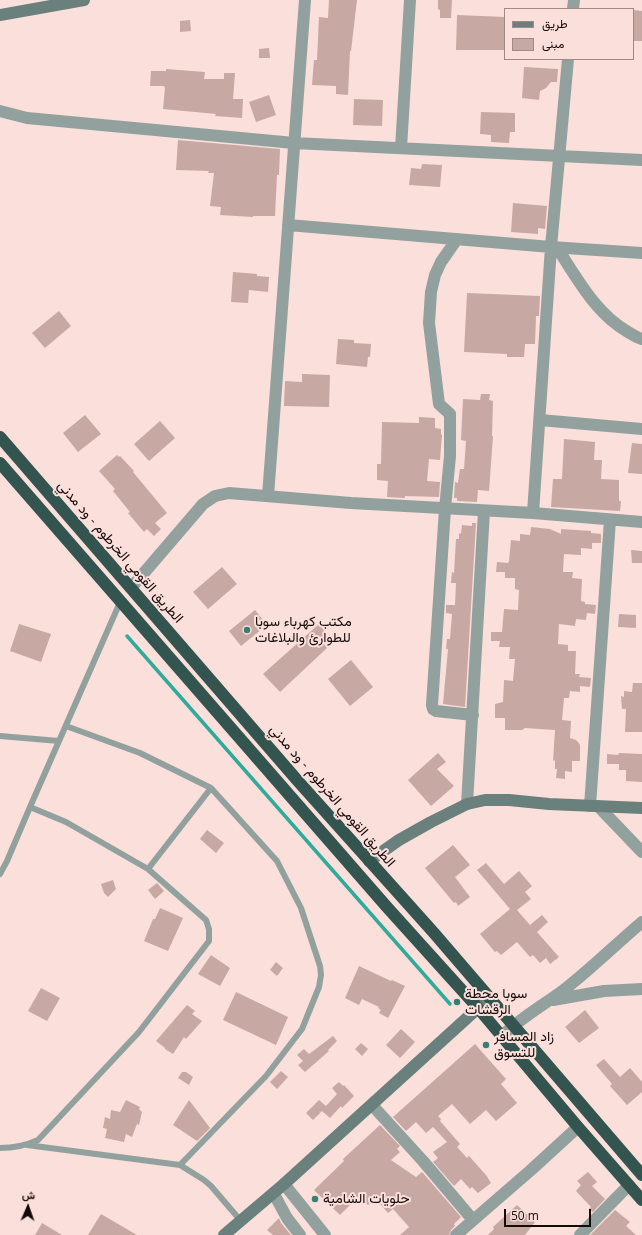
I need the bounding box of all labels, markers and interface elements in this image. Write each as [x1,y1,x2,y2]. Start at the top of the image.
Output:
legend [504,8,634,60]
text: طريق [542,15,567,32]
text: مبنى [542,35,564,52]
street label: الطريق القومي الخرطوم - ود مدني [54,477,186,627]
place label: مكتب كهرباء سوبا للطوارئ والبلاغات [255,614,352,646]
marker: مكتب كهرباء سوبا للطوارئ والبلاغات [242,625,252,635]
street label: الطريق القومي الخرطوم - ود مدني [266,721,398,871]
place label: سوبا محطة الرقشات [465,986,527,1018]
marker: سوبا محطة الرقشات [452,997,462,1007]
place label: زاد المسافر للتسوق [494,1029,554,1062]
marker: زاد المسافر للتسوق [481,1040,491,1050]
north arrow [8,1187,48,1227]
text: ش [22,1187,35,1202]
place label: حلويات الشامية [323,1191,410,1207]
marker: حلويات الشامية [310,1194,320,1204]
scale bar [506,1201,593,1227]
text: 50 m [511,1207,539,1224]

